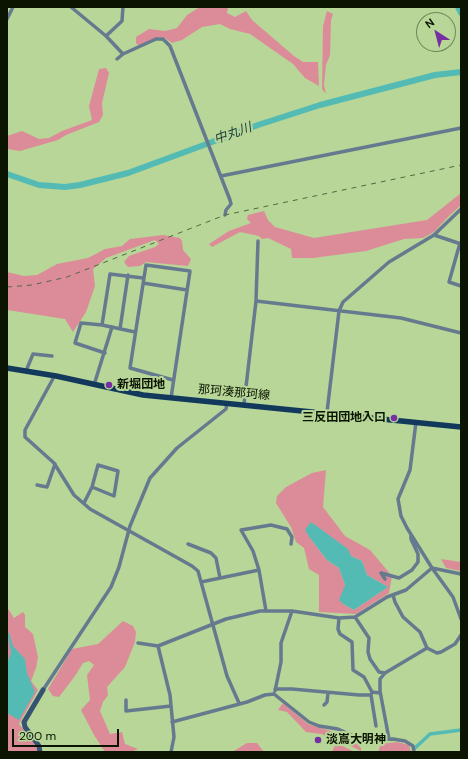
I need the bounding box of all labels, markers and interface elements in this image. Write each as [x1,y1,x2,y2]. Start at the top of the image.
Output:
north arrow [416,12,456,52]
text: N [422,15,437,31]
water label: 中丸川 [212,120,254,148]
place label: 新堀団地 [117,378,165,392]
marker: 新堀団地 [104,380,114,390]
street label: 那珂湊那珂線 [198,383,270,403]
place label: 三反田団地入口 [302,411,386,425]
marker: 三反田団地入口 [389,413,399,423]
scale bar [14,721,121,747]
text: 200 m [19,728,56,744]
place label: 淡嶌大明神 [326,733,386,747]
marker: 淡嶌大明神 [313,735,323,745]

